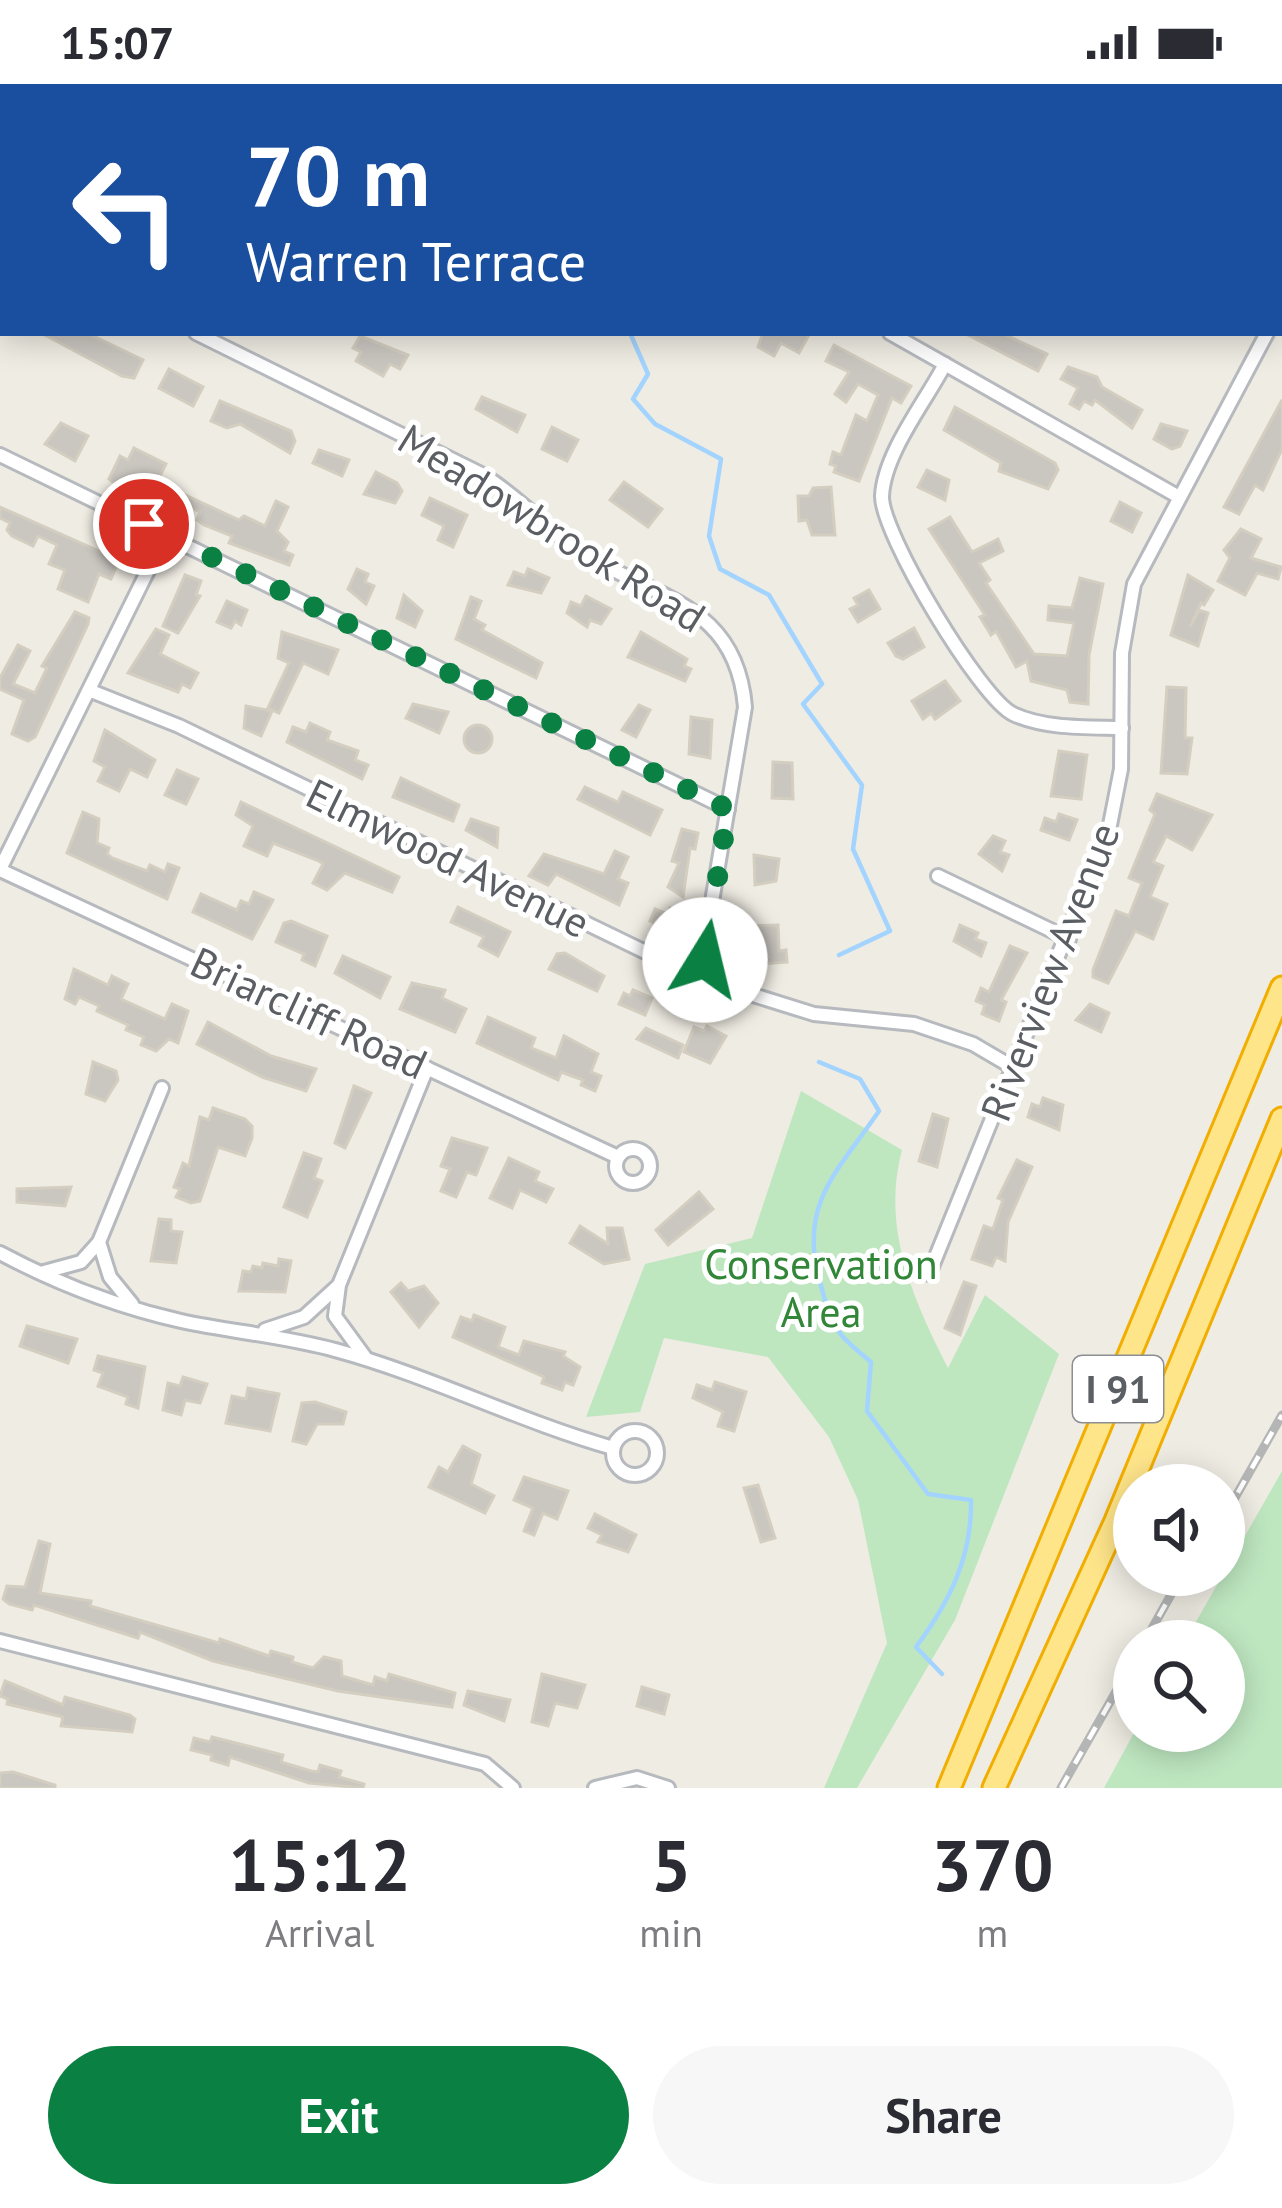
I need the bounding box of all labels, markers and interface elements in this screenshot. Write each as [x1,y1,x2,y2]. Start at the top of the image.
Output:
text: 15:07 [60,13,174,71]
text: 70 m [246,120,430,229]
icon: left [48,132,204,288]
text: Warren Terrace [246,226,586,296]
street label: Meadowbrook Road [388,411,716,644]
pin [93,473,195,575]
icon: arrive [111,491,177,557]
street label: Elmwood Avenue [298,765,599,950]
street label: Riverview Avenue [967,815,1132,1129]
position arrow [642,897,768,1023]
street label: Briarcliff Road [182,934,436,1091]
park label: Conservation Area [704,1236,938,1339]
road number: I 91 [1073,1356,1163,1422]
map controls [1113,1464,1245,1752]
button: sound [1113,1464,1245,1596]
button: search [1113,1620,1245,1752]
text: 15:12 [228,1818,411,1911]
text: 5 [651,1818,692,1911]
text: 370 [931,1818,1054,1911]
text: Arrival [265,1907,374,1958]
text: min [639,1907,703,1958]
text: m [977,1907,1008,1958]
button: Exit [48,2046,629,2184]
button: Share [653,2046,1234,2184]

